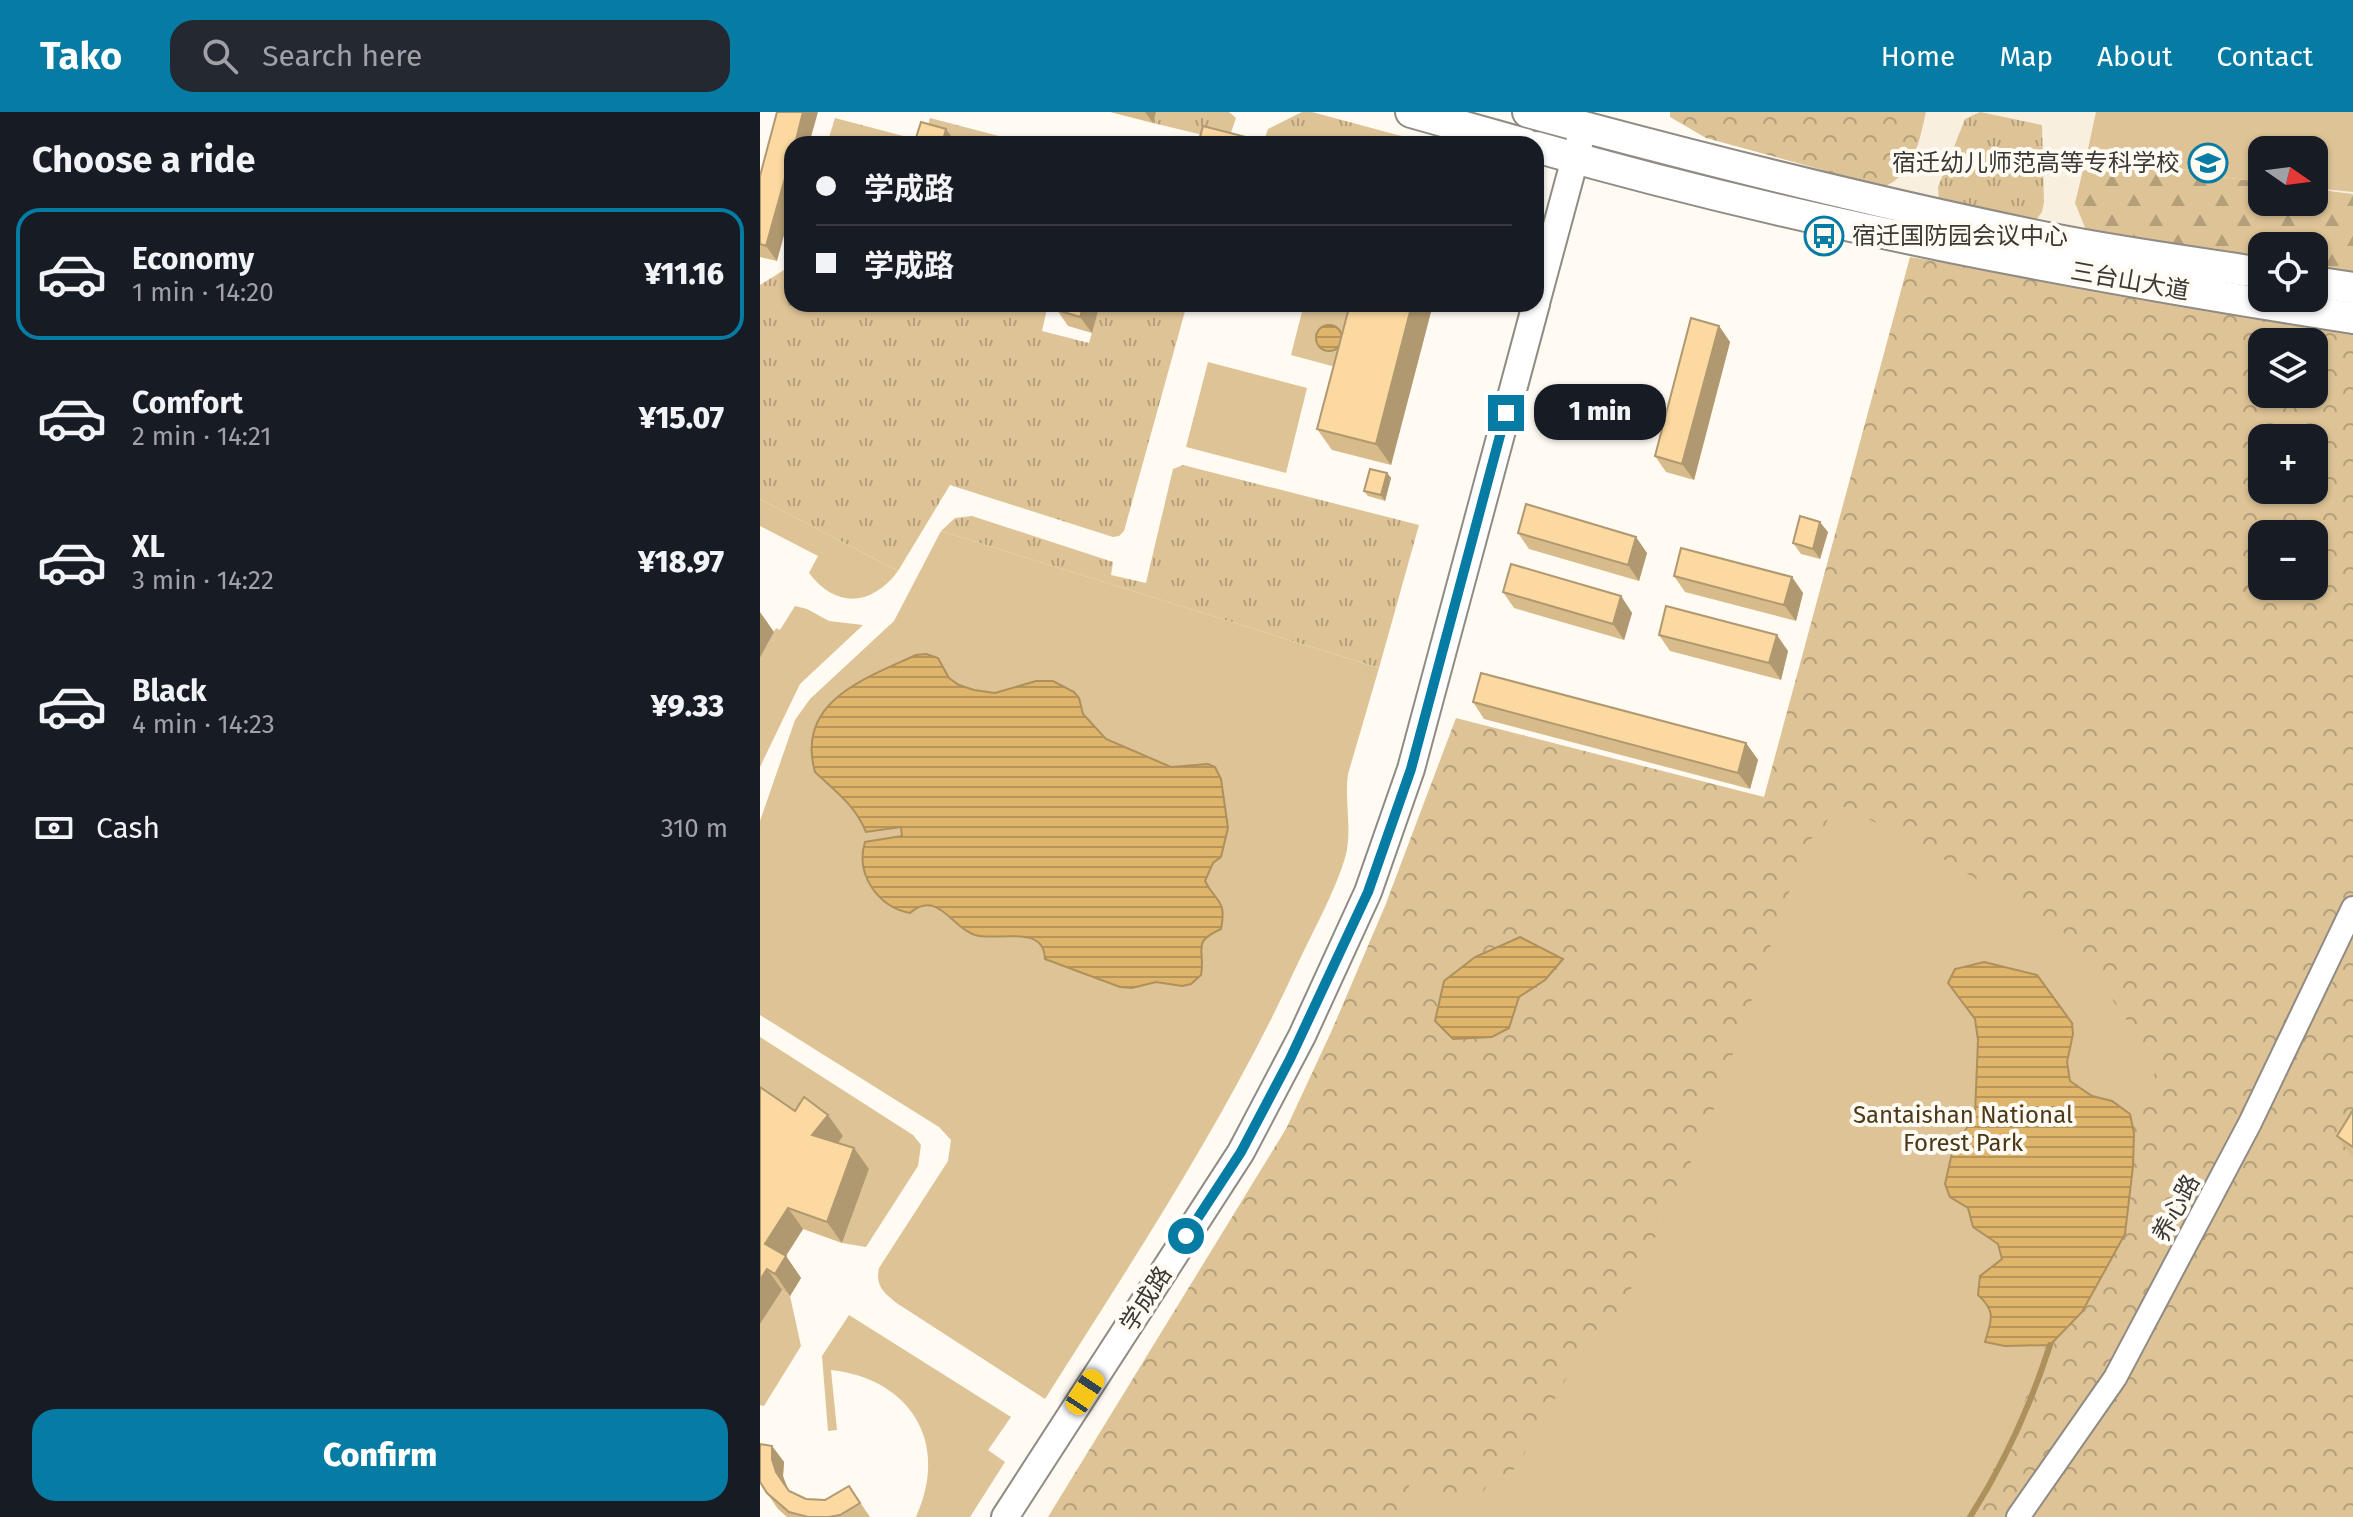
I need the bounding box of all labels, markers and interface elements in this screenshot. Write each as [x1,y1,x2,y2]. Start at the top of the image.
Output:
search box [170,20,730,92]
text: Tako [40,33,122,79]
icon: search [198,34,242,78]
text: Search here [262,38,422,74]
text: Home [1881,40,1955,73]
text: Map [1999,40,2053,73]
text: About [2097,40,2172,73]
text: Contact [2216,40,2313,73]
north arrow [2248,136,2328,216]
map controls [2248,136,2328,600]
text: Choose a ride [32,138,255,182]
school or university icon: 宿迁幼儿师范高等专科学校 [2187,142,2229,184]
place label: 宿迁幼儿师范高等专科学校 [1892,149,2180,177]
text: 学成路 [864,171,954,207]
bus stop icon: 宿迁国防园会议中心 [1803,215,1845,257]
place label: 宿迁国防园会议中心 [1852,222,2068,250]
button: locate [2248,232,2328,312]
icon: car [36,238,108,310]
text: Economy [132,241,254,277]
text: 学成路 [864,248,954,284]
text: ¥11.16 [644,256,724,292]
street label: 三台山大道 [2068,257,2192,305]
text: 1 min · 14:20 [132,277,274,308]
button: layers [2248,328,2328,408]
icon: car [36,382,108,454]
text: Comfort [132,385,243,421]
callout: 1 min [1534,385,1666,441]
route end [1488,395,1524,431]
text: 1 min [1569,396,1631,427]
text: ¥15.07 [639,400,724,436]
text: 2 min · 14:21 [132,421,271,452]
button: + [2248,424,2328,504]
button: − [2248,520,2328,600]
icon: car [36,526,108,598]
text: XL [132,529,165,565]
text: ¥18.97 [638,544,724,580]
text: 3 min · 14:22 [132,565,274,596]
icon: car [36,670,108,742]
text: Black [132,673,207,709]
text: ¥9.33 [651,688,724,724]
text: 4 min · 14:23 [132,709,275,740]
icon: cash [32,806,76,850]
text: Cash [96,810,160,846]
text: 310 m [661,813,728,844]
park label: Santaishan National Forest Park [1853,1101,2073,1157]
street label: 养心路 [2147,1170,2205,1246]
route start [1168,1218,1204,1254]
street label: 学成路 [1115,1261,1177,1337]
car [1062,1365,1108,1419]
button: Confirm [32,1409,728,1501]

